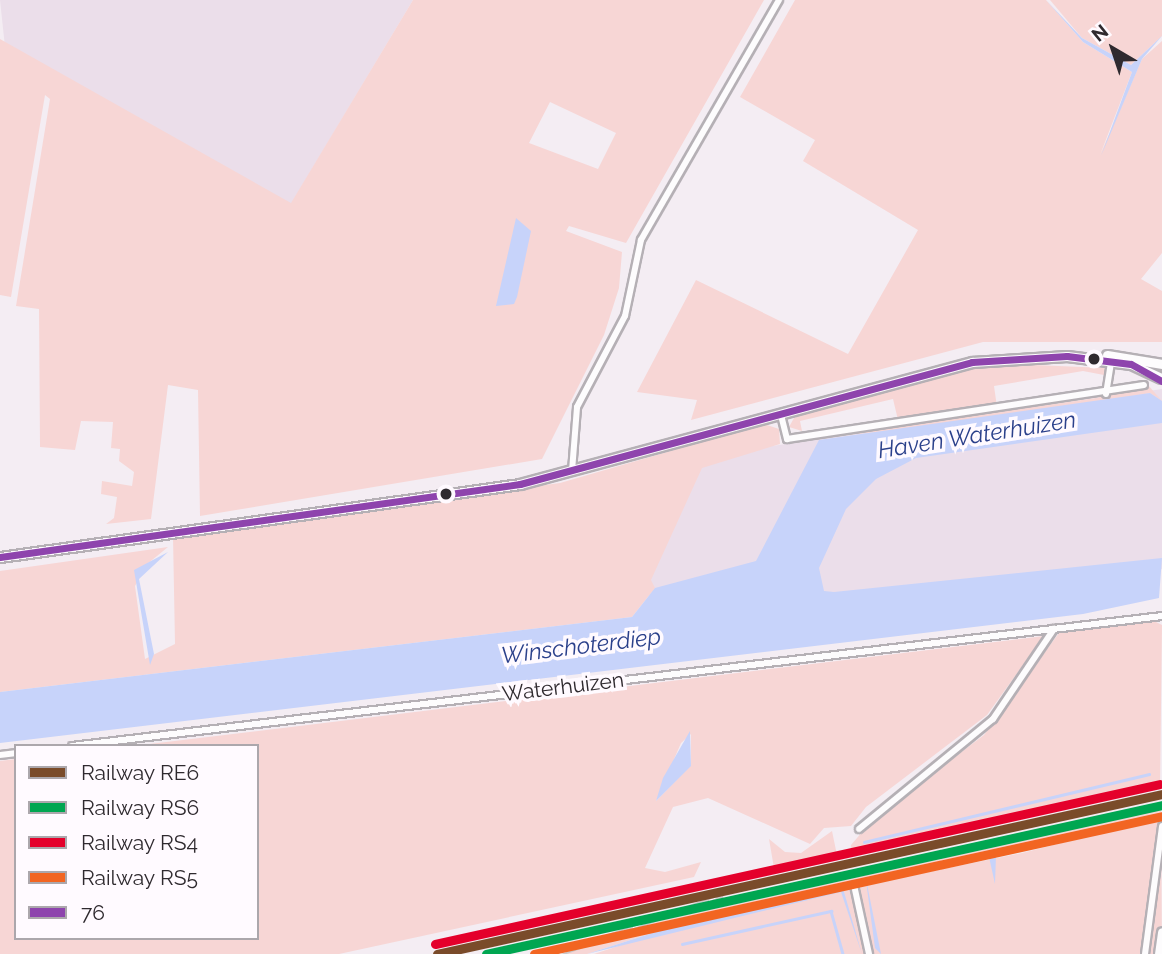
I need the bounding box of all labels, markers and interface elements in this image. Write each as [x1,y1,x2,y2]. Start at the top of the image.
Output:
north arrow [1078,14,1148,84]
text: N [1087,20,1112,46]
unlabelled marker [1087,352,1101,366]
water label: Haven Waterhuizen [876,406,1078,464]
unlabelled marker [439,487,453,501]
water label: Winschoterdiep [499,622,663,670]
street label: Waterhuizen [501,667,625,707]
legend [14,744,259,940]
text: Railway RE6 [81,760,199,785]
text: Railway RS6 [81,795,199,820]
text: Railway RS4 [81,830,198,855]
text: Railway RS5 [81,865,198,890]
text: 76 [81,900,105,925]

